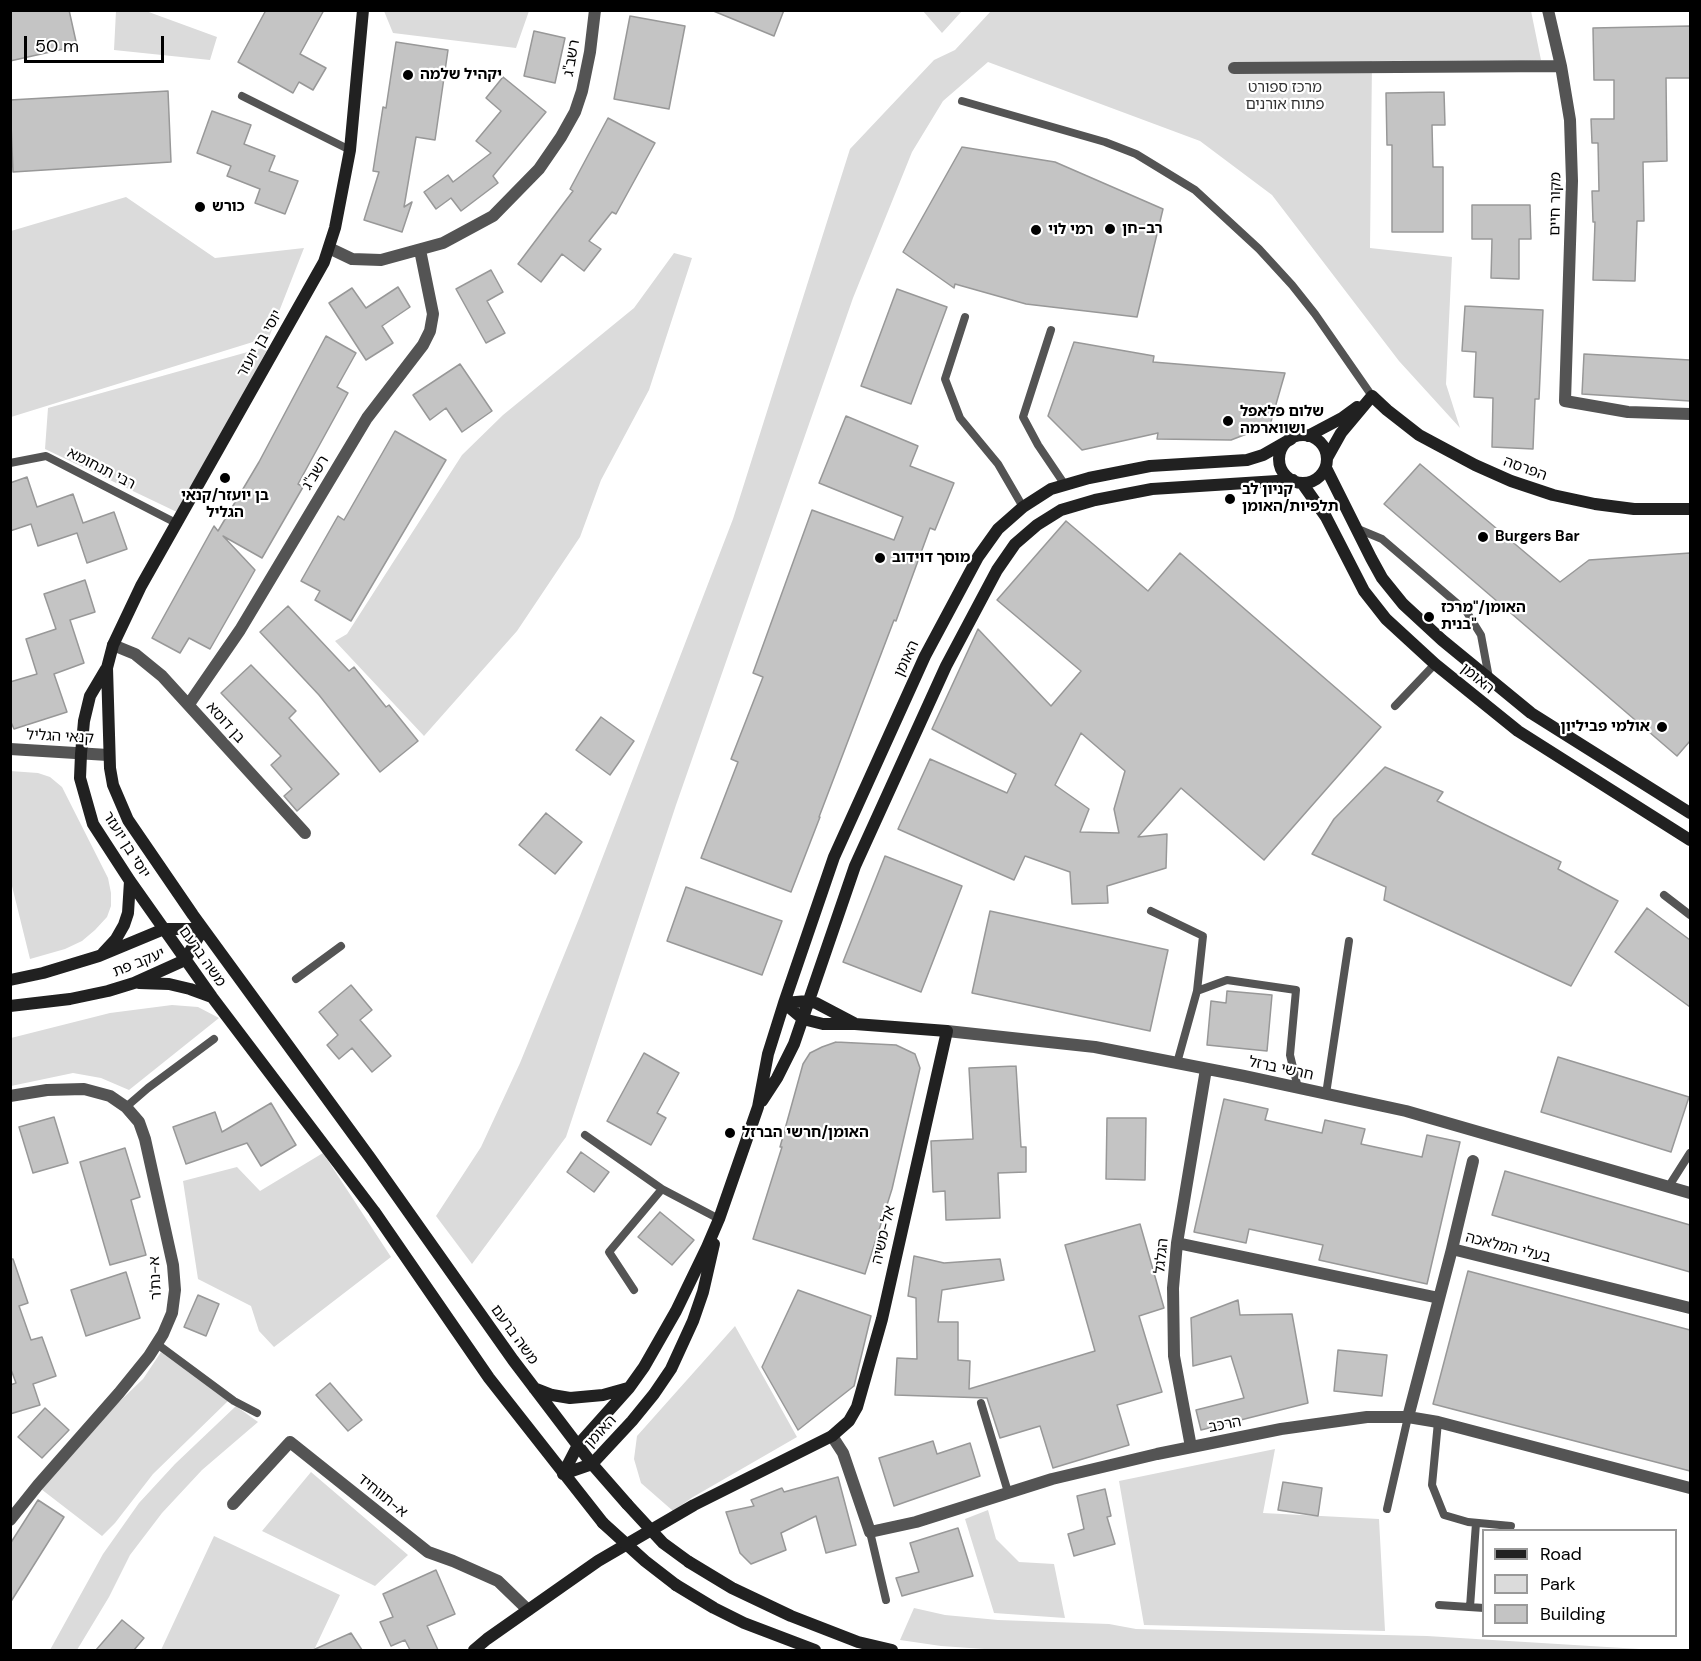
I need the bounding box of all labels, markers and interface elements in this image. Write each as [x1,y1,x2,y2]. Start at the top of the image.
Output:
scale bar [27,24,166,62]
text: 50 m [35,34,79,58]
street label: רשב"ג [560,38,584,78]
place label: יקהיל שלמה [420,66,502,84]
marker: יקהיל שלמה [401,68,415,82]
park label: מרכז ספורט פתוח אורנים [1245,79,1325,114]
street label: מקור חיים [1546,172,1566,236]
place label: כורש [212,198,245,216]
marker: כורש [193,200,207,214]
place label: רב-חן [1122,220,1163,238]
place label: רמי לוי [1048,221,1093,239]
marker: רב-חן [1103,222,1117,236]
marker: רמי לוי [1029,223,1043,237]
street label: יוסי בן יועזר [233,307,287,381]
place label: שלום פלאפל ושווארמה [1240,403,1324,438]
marker: שלום פלאפל ושווארמה [1221,414,1235,428]
street label: רבי תנחומא [64,444,138,494]
street label: רשב"ג [299,453,333,493]
street label: הפרסה [1501,453,1549,485]
marker: בן יועזר/קנאי הגליל [218,471,232,485]
place label: קניון לב תלפיות/האומן [1242,481,1339,516]
place label: בן יועזר/קנאי הגליל [181,487,269,522]
marker: קניון לב תלפיות/האומן [1223,492,1237,506]
place label: Burgers Bar [1495,528,1580,546]
marker: Burgers Bar [1476,530,1490,544]
place label: מוסך דוידוב [892,549,970,567]
marker: מוסך דוידוב [873,551,887,565]
place label: האומן/"מרכז בנית" [1441,599,1526,634]
marker: האומן/"מרכז בנית" [1422,610,1436,624]
street label: האומן [891,638,923,680]
street label: האומן [1456,660,1498,698]
street label: בן דוסא [202,699,248,747]
place label: אולמי פביליון [1560,718,1650,736]
marker: אולמי פביליון [1655,720,1669,734]
street label: קנאי הגליל [26,726,94,748]
street label: יוסי בן יועזר [98,808,154,882]
street label: משה ברעם [175,923,229,991]
street label: יעקב פת [110,944,168,982]
street label: חרשי ברזל [1247,1053,1315,1085]
place label: האומן/חרשי הברזל [742,1124,869,1142]
marker: האומן/חרשי הברזל [723,1126,737,1140]
street label: אל-משיה [869,1204,899,1266]
street label: בעלי המלאכה [1463,1229,1553,1267]
street label: הגלגל [1151,1237,1173,1275]
street label: א-נת'ר [146,1256,166,1300]
street label: משה ברעם [486,1302,542,1368]
street label: האומן [581,1412,621,1452]
street label: הרכב [1207,1413,1243,1437]
street label: א-תווחיד [353,1470,411,1522]
legend [1482,1529,1677,1637]
text: Road [1540,1542,1582,1566]
text: Park [1540,1572,1576,1596]
text: Building [1540,1602,1605,1626]

